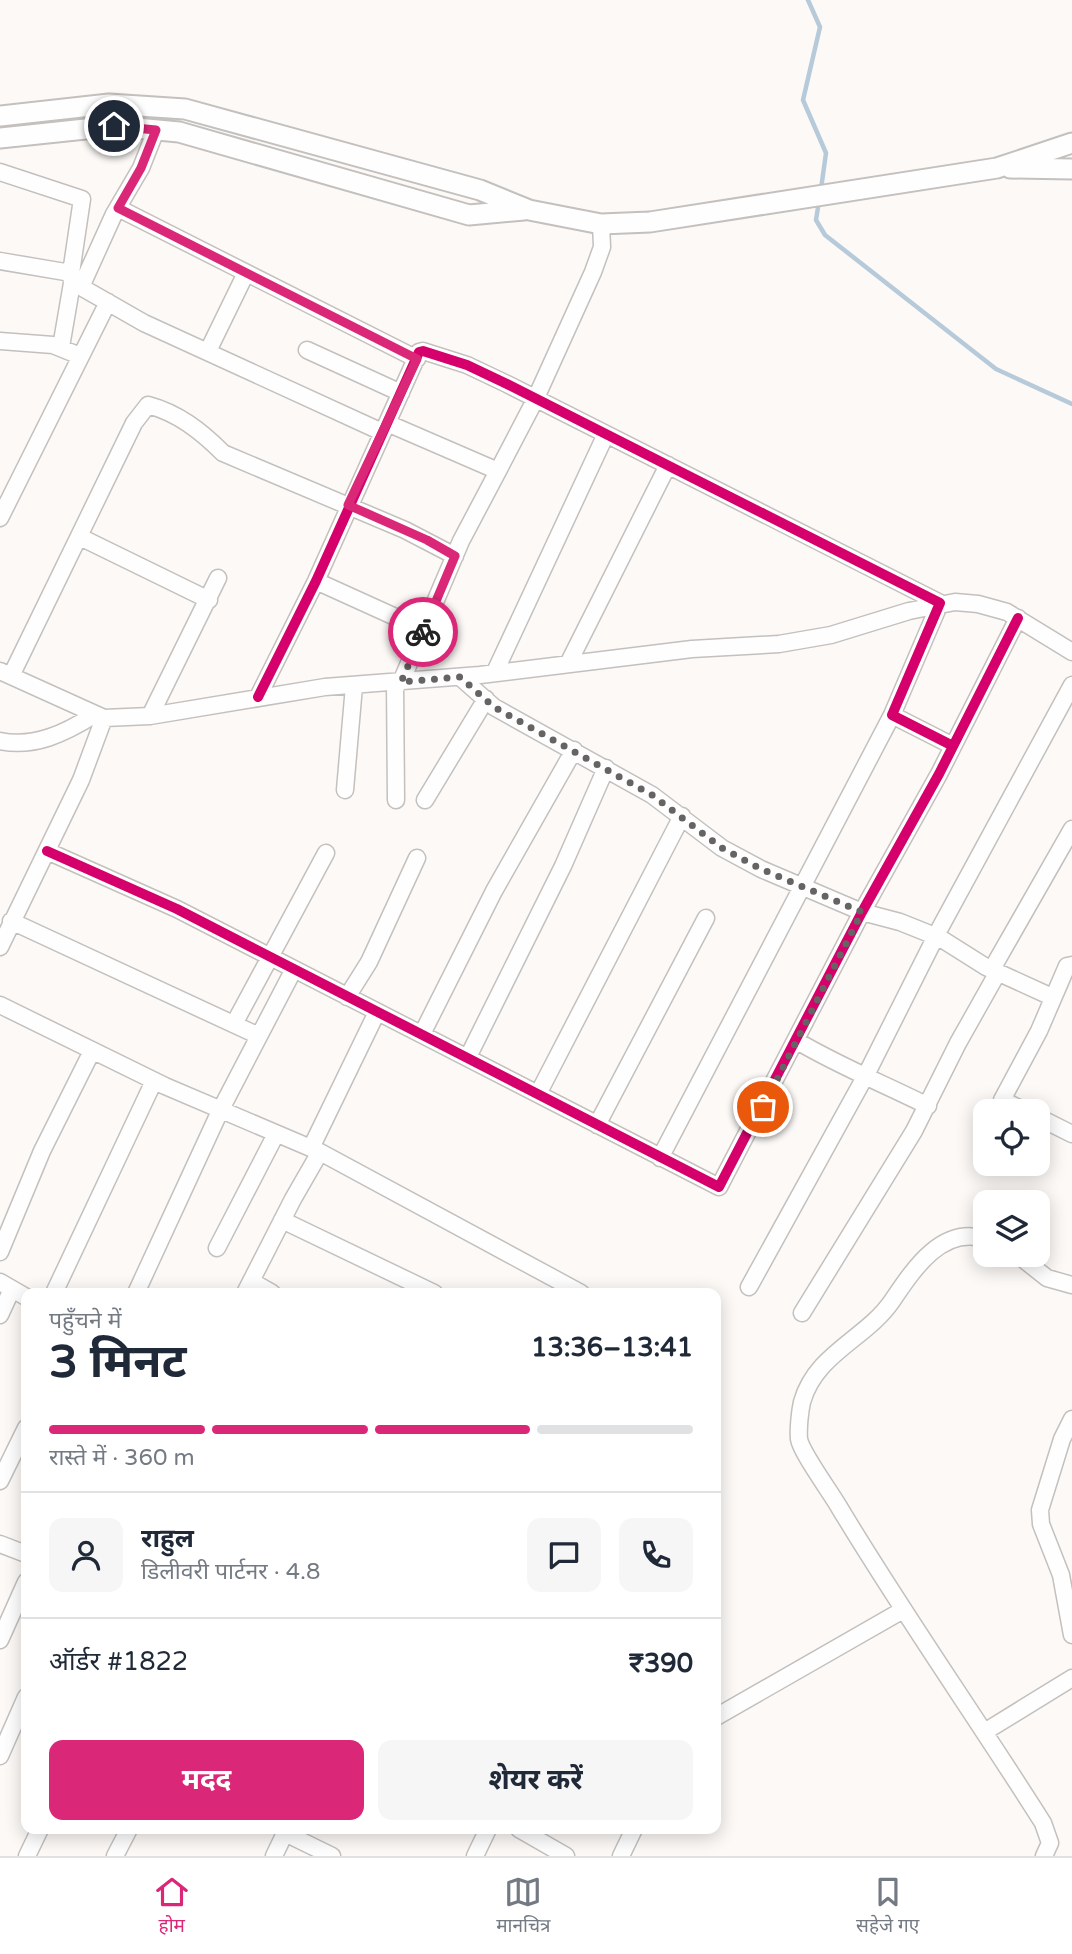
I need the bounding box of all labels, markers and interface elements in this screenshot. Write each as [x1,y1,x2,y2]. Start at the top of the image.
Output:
pin [84,96,144,156]
icon: home [95,107,133,145]
courier [388,597,458,667]
icon: bike [404,613,442,651]
pin [733,1077,793,1137]
icon: bag [744,1088,782,1126]
map controls [973,1099,1050,1267]
button: locate [973,1099,1050,1176]
button: layers [973,1190,1050,1267]
text: पहुँचने में [49,1307,121,1335]
text: 13:36–13:41 [531,1332,693,1363]
text: 3 मिनट [49,1335,186,1390]
text: रास्ते में · 360 m [49,1444,195,1472]
button: person [49,1518,123,1592]
button: chat [527,1518,601,1592]
button: phone [619,1518,693,1592]
text: राहुल [141,1523,194,1554]
text: डिलीवरी पार्टनर · 4.8 [141,1558,320,1586]
text: ऑर्डर #1822 [49,1646,188,1677]
text: ₹390 [629,1648,693,1679]
button: मदद [49,1740,364,1820]
button: शेयर करें [378,1740,693,1820]
tab: होम [153,1873,191,1940]
tab: मानचित्र [496,1873,551,1940]
tab: सहेजे गए [856,1873,919,1940]

